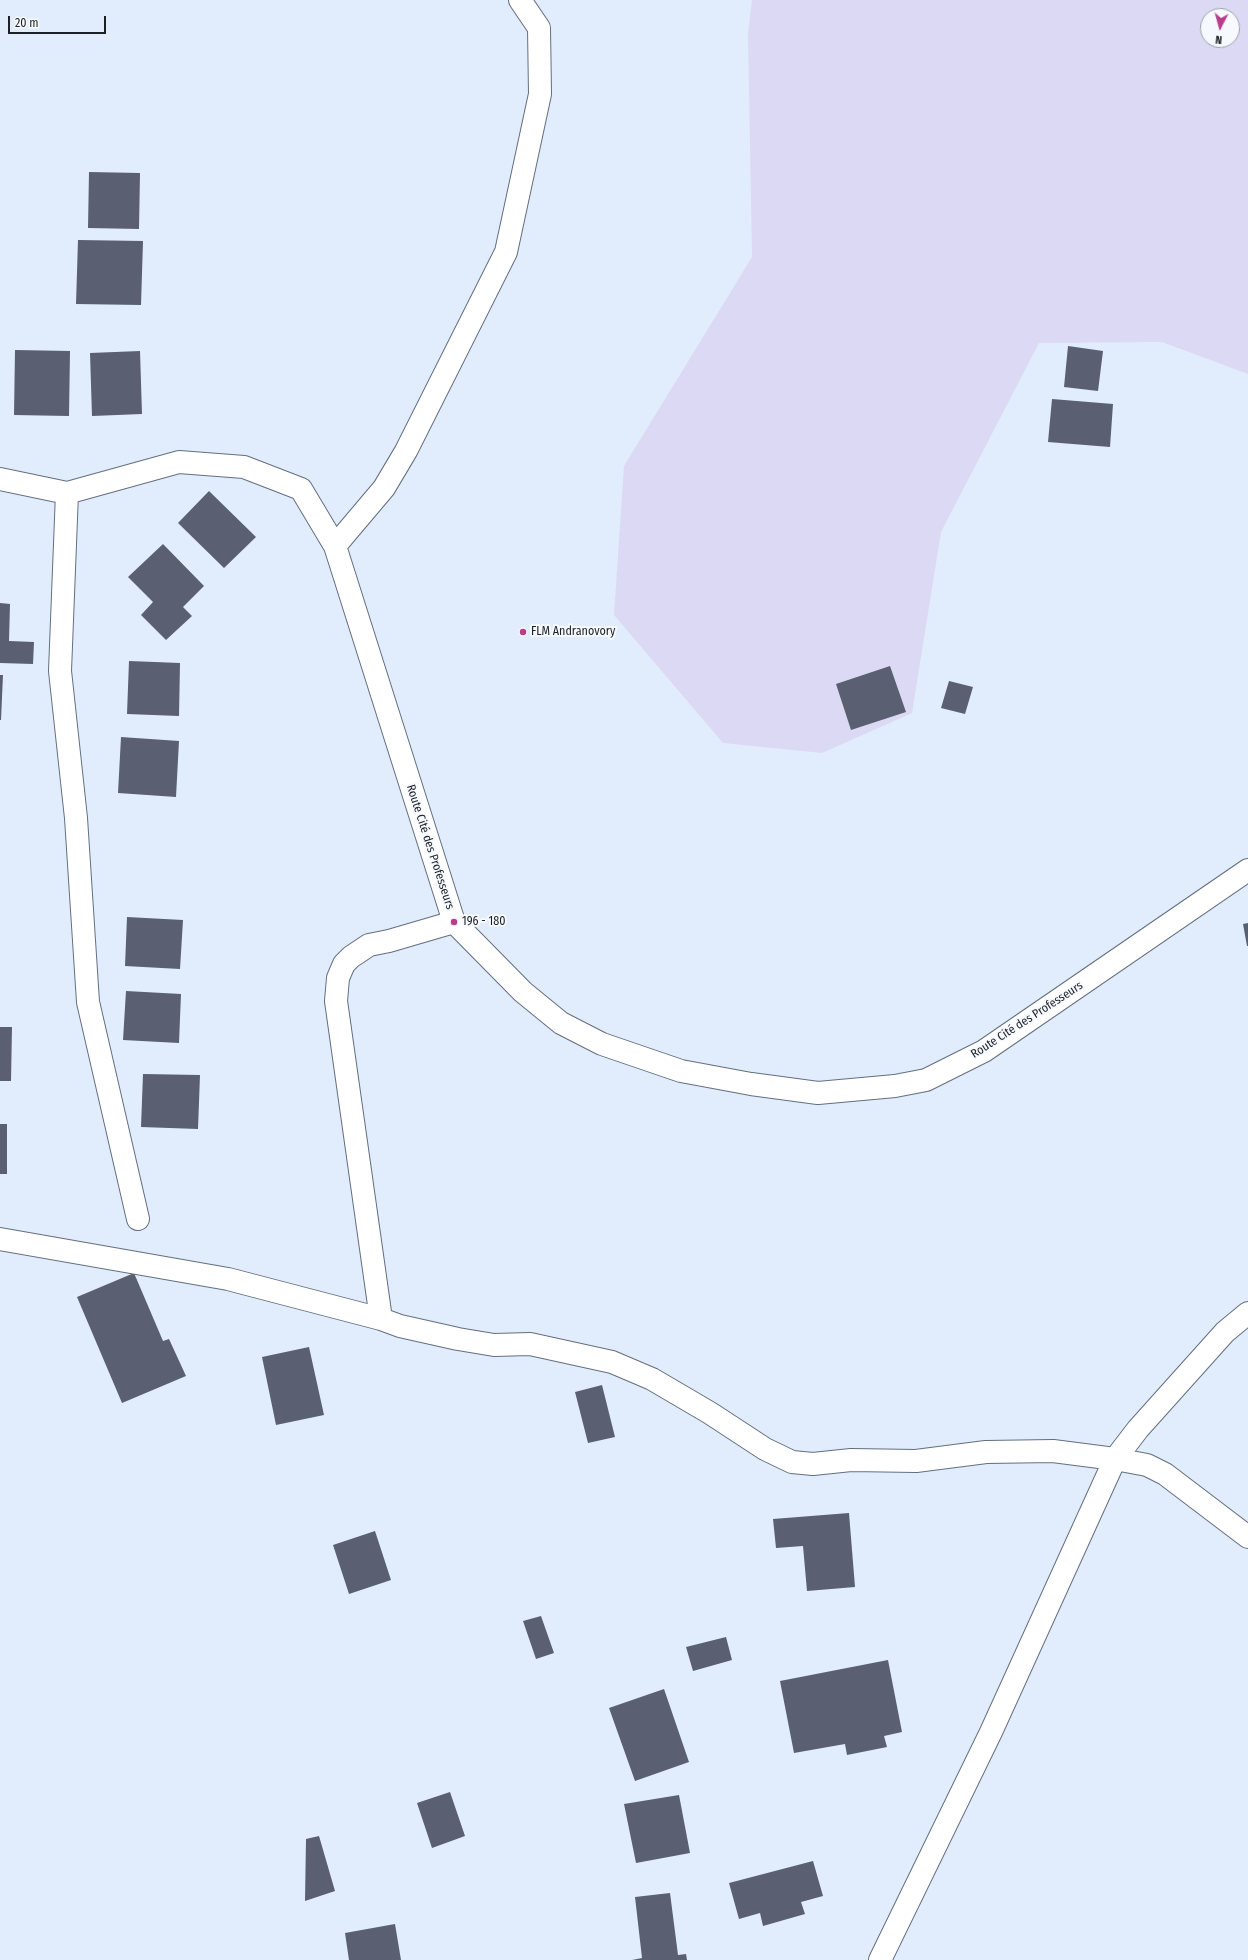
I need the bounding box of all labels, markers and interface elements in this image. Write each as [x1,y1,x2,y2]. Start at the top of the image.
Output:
scale bar [10,8,108,34]
north arrow [1200,8,1240,48]
text: 20 m [15,16,39,30]
text: N [1215,33,1223,46]
place label: FLM Andranovory [531,625,615,639]
marker: FLM Andranovory [518,627,528,637]
street label: Route Cité des Professeurs [403,783,457,911]
place label: 196 - 180 [462,915,505,929]
marker: 196 - 180 [449,917,459,927]
street label: Route Cité des Professeurs [968,978,1086,1062]

